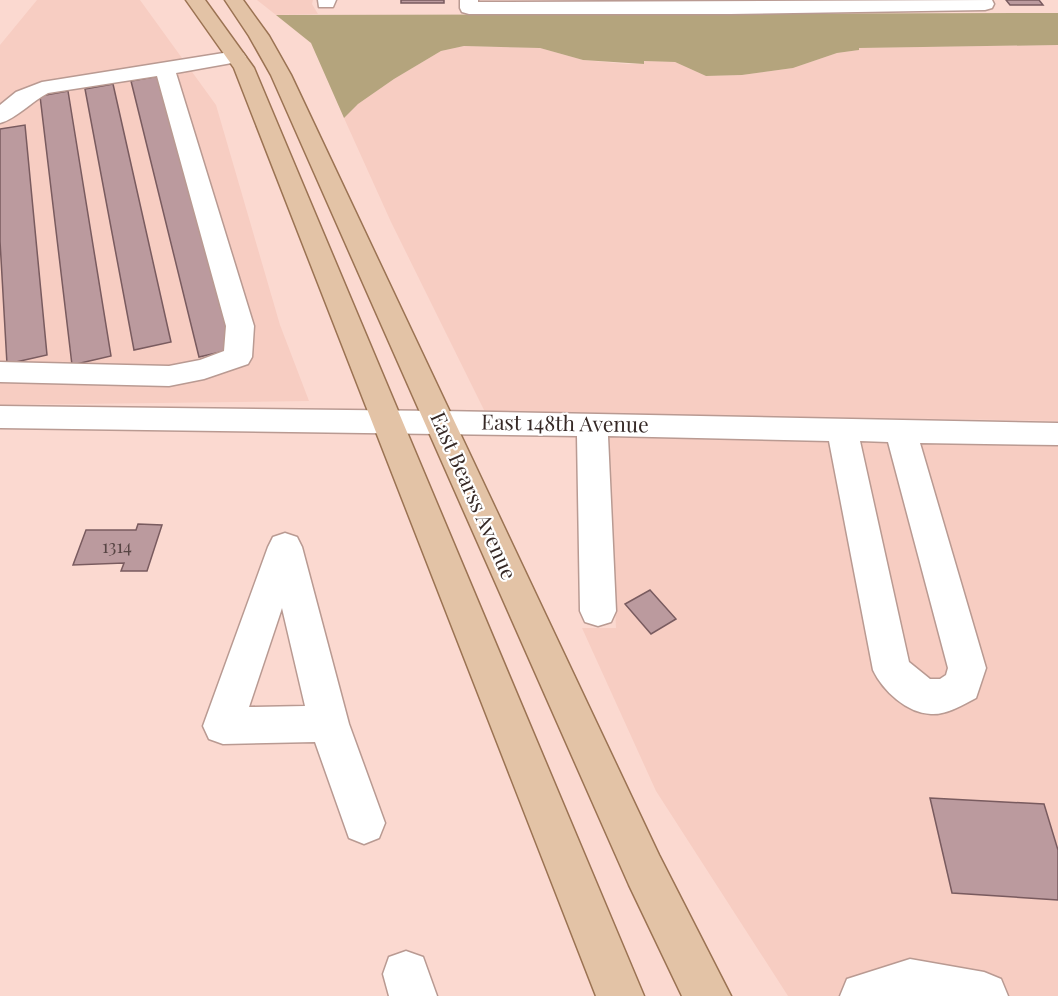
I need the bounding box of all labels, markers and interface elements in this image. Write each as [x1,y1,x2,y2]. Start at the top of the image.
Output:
street label: East Bearss Avenue [425,407,524,584]
street label: East 148th Avenue [481,407,649,437]
house number: 1314 [102,534,132,558]

